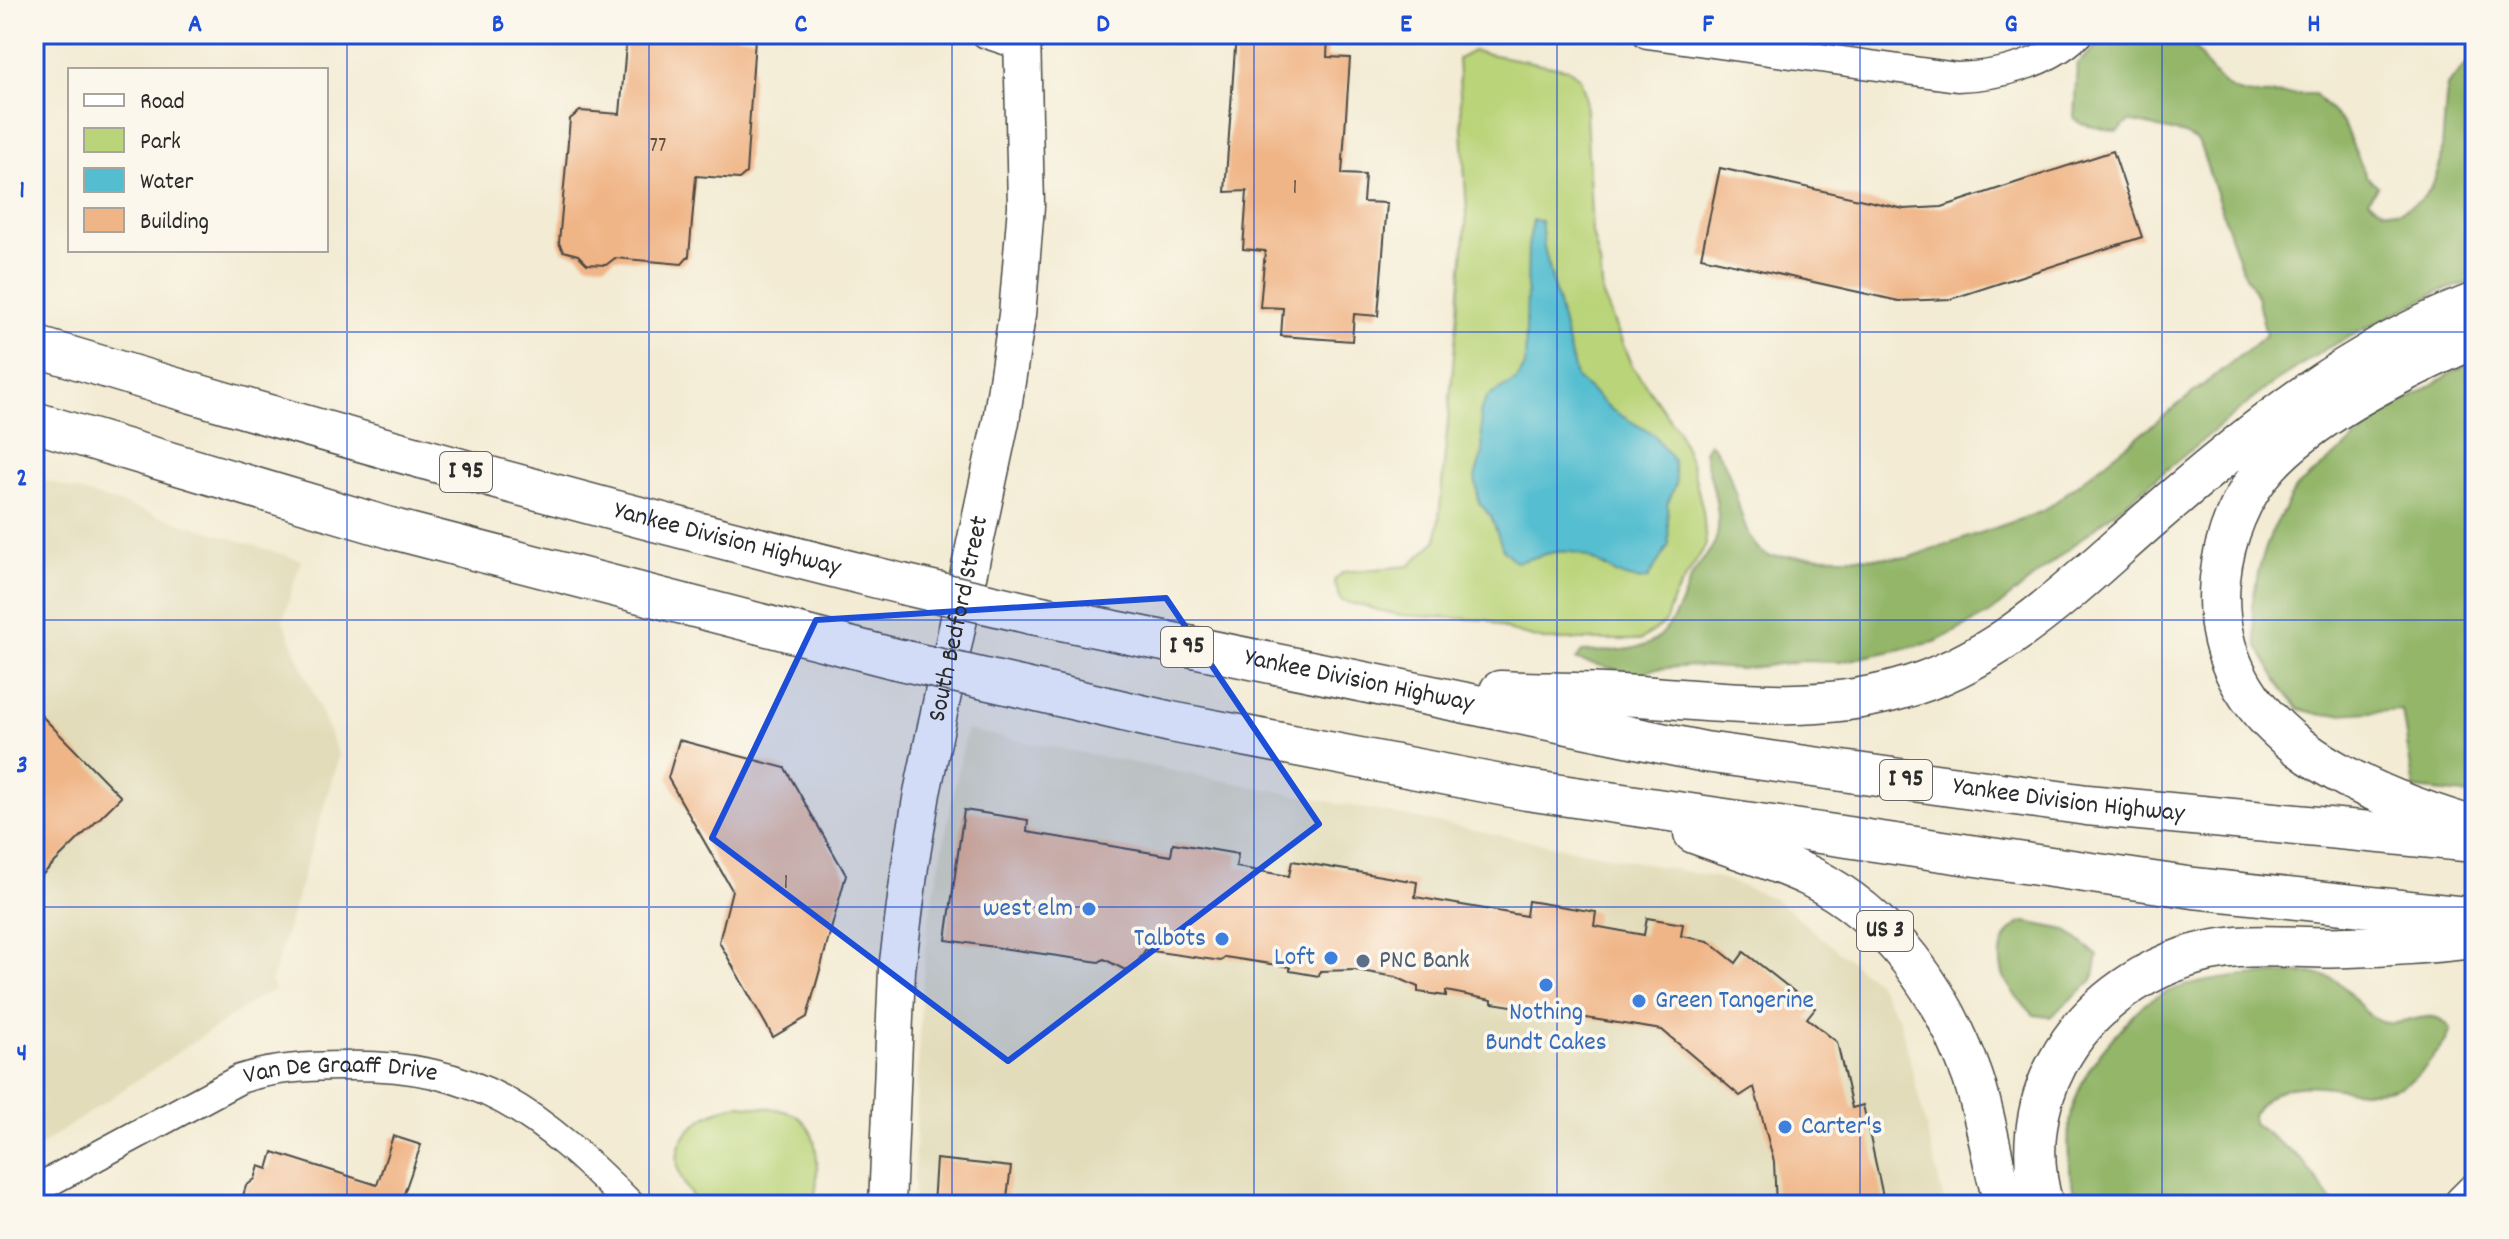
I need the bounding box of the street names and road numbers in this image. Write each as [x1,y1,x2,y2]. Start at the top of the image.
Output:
road number: I 95 [440,452,492,492]
street label: Yankee Division Highway [610,493,845,587]
street label: South Bedford Street [919,512,999,725]
road number: I 95 [1161,627,1213,667]
street label: Yankee Division Highway [1241,640,1478,723]
road number: I 95 [1880,760,1932,800]
street label: Yankee Division Highway [1950,768,2187,833]
road number: US 3 [1857,911,1913,951]
street label: Van De Graaff Drive [240,1047,441,1095]

